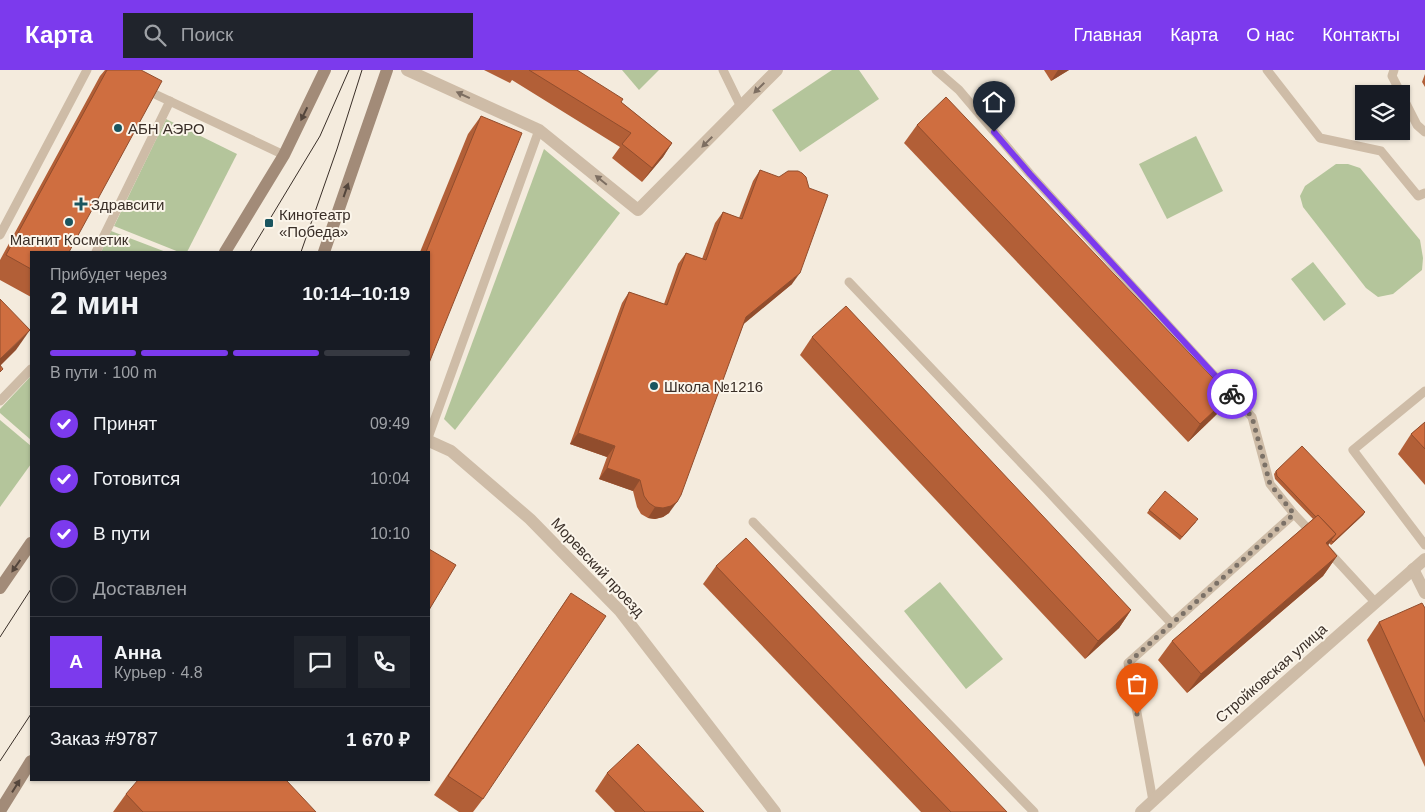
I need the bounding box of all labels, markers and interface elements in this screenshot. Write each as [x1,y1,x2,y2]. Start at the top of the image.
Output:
search box [123,13,473,58]
text: Карта [25,21,93,48]
icon: search [141,21,169,49]
text: Поиск [181,24,233,45]
text: Главная [1074,25,1142,45]
text: Карта [1170,25,1218,45]
text: О нас [1246,25,1294,45]
text: Контакты [1322,25,1400,45]
pin [973,81,1015,132]
one-way arrow [753,82,765,94]
map controls [1355,85,1410,140]
button: layers [1355,85,1410,140]
icon: home [980,88,1008,116]
one-way arrow [456,91,470,99]
one-way arrow [300,107,308,121]
place label: АБН АЭРО [128,120,205,137]
marker: АБН АЭРО [112,122,124,134]
one-way arrow [701,135,713,147]
one-way arrow [594,174,607,185]
one-way arrow [342,182,350,197]
place label: Здравсити [91,196,164,213]
marker: Здравсити [75,198,87,210]
place label: Кинотеатр «Победа» [279,206,351,240]
marker: Магнит Косметик [63,216,75,228]
marker: Кинотеатр «Победа» [263,217,275,229]
place label: Магнит Косметик [10,231,129,248]
text: Прибудет через [50,266,167,283]
text: 10:14–10:19 [302,283,410,304]
text: 2 мин [50,285,139,321]
text: В пути · 100 m [50,364,157,381]
courier [1207,369,1257,419]
place label: Школа №1216 [664,378,763,395]
marker: Школа №1216 [648,380,660,392]
icon: bike [1218,380,1246,408]
icon: check [50,410,78,438]
text: Принят [93,413,157,434]
text: 09:49 [370,415,410,432]
icon: check [50,465,78,493]
text: Готовится [93,468,180,489]
text: 10:04 [370,470,410,487]
street label: Моревский проезд [548,514,648,620]
icon: check [50,520,78,548]
text: В пути [93,523,150,544]
text: 10:10 [370,525,410,542]
one-way arrow [11,559,21,572]
text: Доставлен [93,578,187,599]
street label: Стройковская улица [1212,620,1331,726]
button: chat [294,636,346,688]
button: phone [358,636,410,688]
text: Анна [114,642,161,663]
text: А [69,651,83,672]
pin [1116,663,1158,714]
text: Курьер · 4.8 [114,664,203,681]
icon: bag [1123,670,1151,698]
text: Заказ #9787 [50,728,158,749]
text: 1 670 ₽ [346,729,410,750]
one-way arrow [11,779,20,792]

